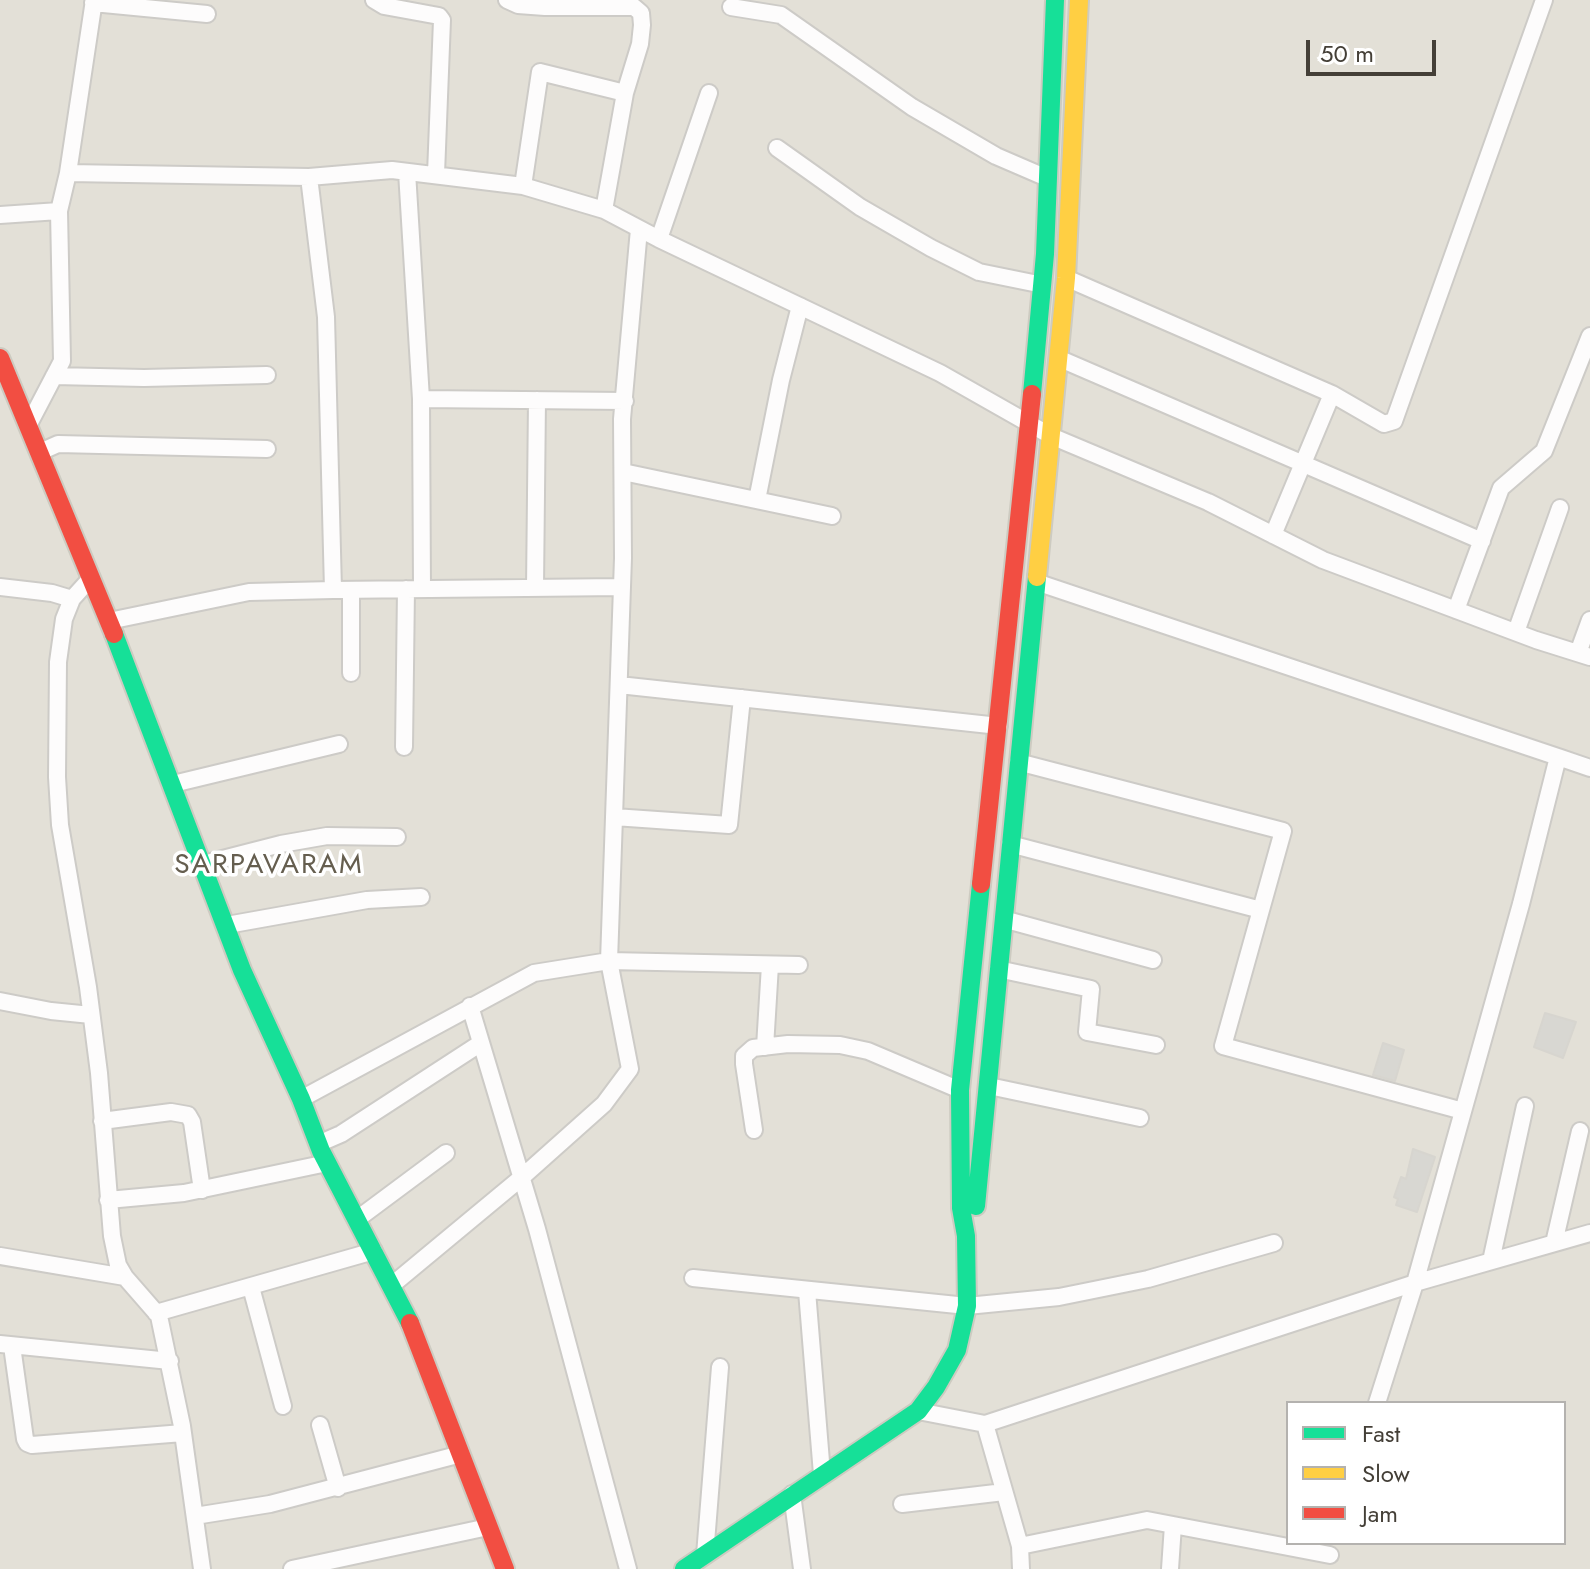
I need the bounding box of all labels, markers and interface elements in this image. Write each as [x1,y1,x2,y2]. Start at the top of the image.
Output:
scale bar [1310,24,1440,74]
text: 50 m [1320,36,1374,71]
district label: SARPAVARAM [174,849,364,883]
legend [1286,1401,1566,1545]
text: Fast [1362,1416,1400,1451]
text: Slow [1362,1456,1410,1491]
text: Jam [1362,1496,1398,1531]

